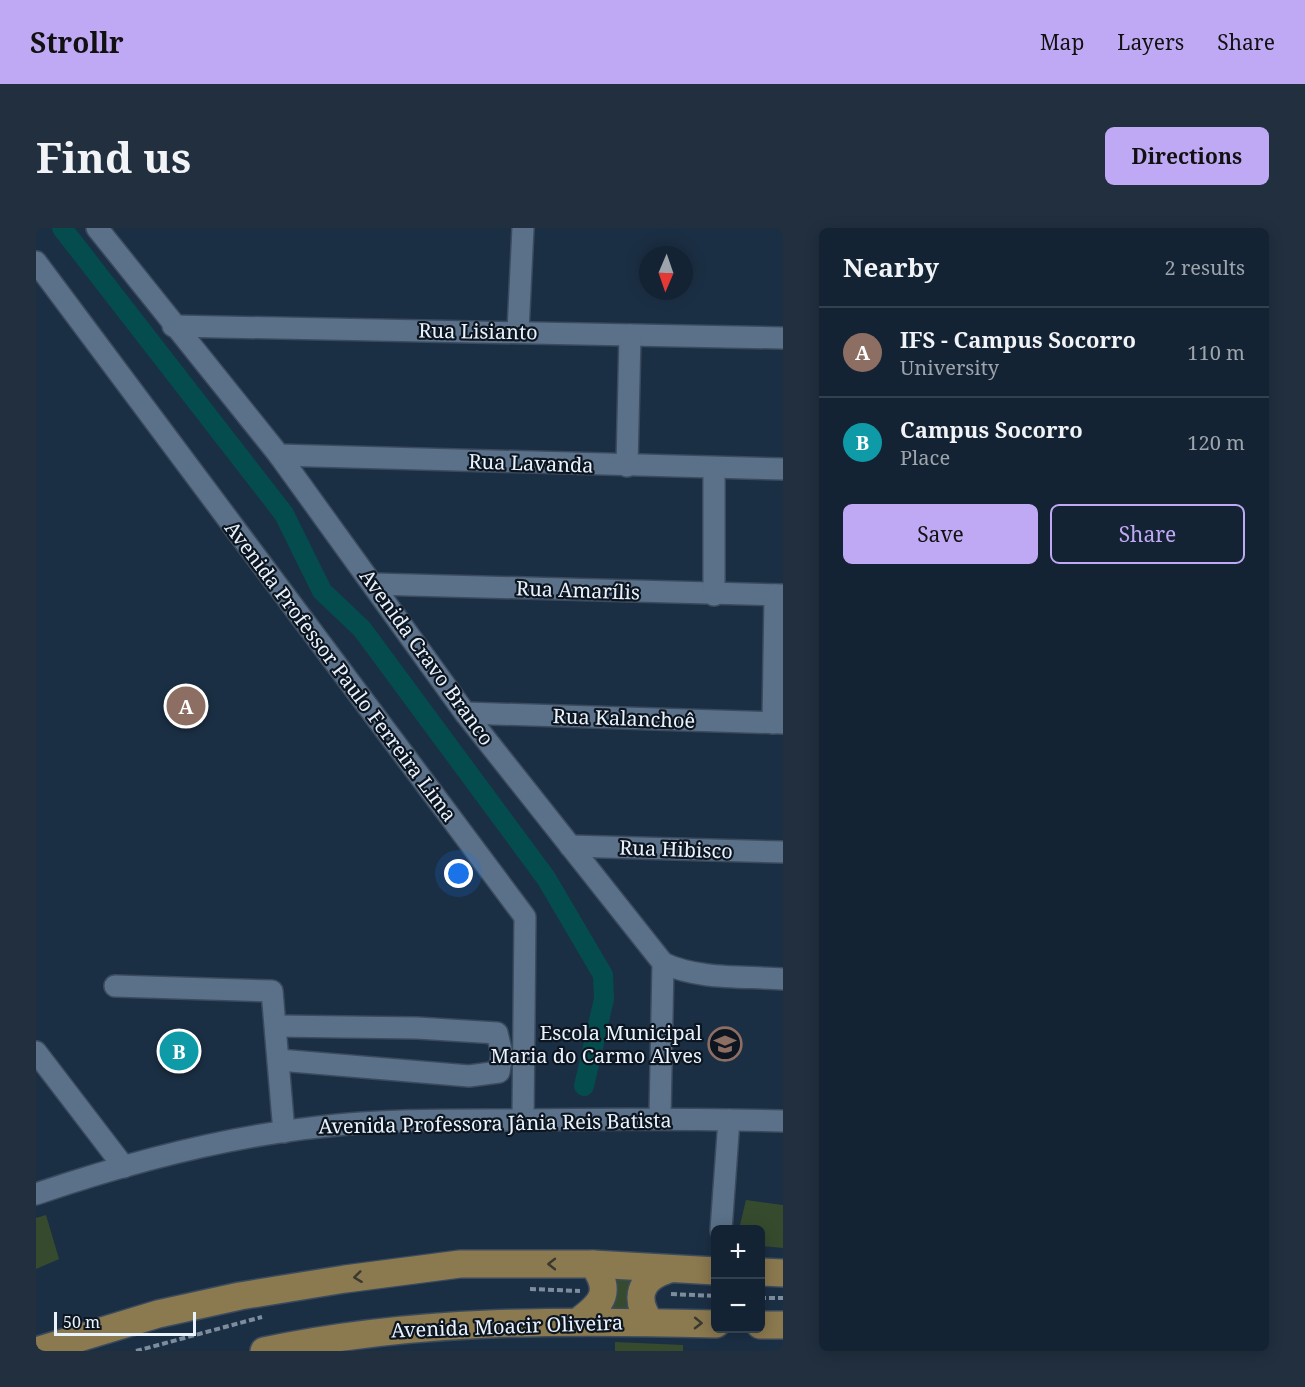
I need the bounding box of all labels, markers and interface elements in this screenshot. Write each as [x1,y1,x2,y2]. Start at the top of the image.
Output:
text: Strollr [30,23,124,61]
text: Map [1040,28,1084,56]
text: Layers [1117,28,1184,56]
text: Share [1217,28,1275,56]
button: Directions [1105,127,1269,185]
text: Find us [36,128,191,185]
north arrow [639,246,693,300]
text: Nearby [843,249,939,285]
text: 2 results [1165,254,1245,281]
street label: Rua Lisianto [418,316,538,346]
text: IFS - Campus Socorro [900,324,1136,354]
text: A [855,339,870,366]
text: 110 m [1187,339,1245,366]
text: University [900,354,999,381]
text: Campus Socorro [900,414,1083,444]
text: B [856,429,869,456]
text: 120 m [1187,429,1245,456]
text: Place [900,444,950,471]
street label: Rua Lavanda [468,447,594,479]
button: Save [843,504,1038,564]
button: Share [1050,504,1245,564]
street label: Avenida Professor Paulo Ferreira Lima [219,515,463,827]
street label: Avenida Cravo Branco [354,563,500,751]
street label: Rua Amarílis [516,574,640,606]
pin: A [166,684,206,728]
street label: Rua Kalanchoê [552,702,696,734]
street label: Rua Hibisco [619,834,733,864]
your location [444,859,473,888]
place label: Escola Municipal Maria do Carmo Alves [490,1019,702,1069]
school or university icon: Escola Municipal Maria do Carmo Alves [707,1026,743,1062]
pin: B [160,1028,198,1074]
street label: Avenida Professora Jânia Reis Batista [318,1106,672,1140]
map controls [711,1225,765,1333]
button: + [711,1225,765,1279]
one-way arrow [548,1258,557,1270]
one-way arrow [353,1270,363,1283]
button: − [711,1279,765,1333]
street label: Avenida Moacir Oliveira [391,1308,623,1344]
scale bar [54,1309,196,1336]
text: 50 m [63,1311,100,1333]
one-way arrow [694,1317,703,1330]

